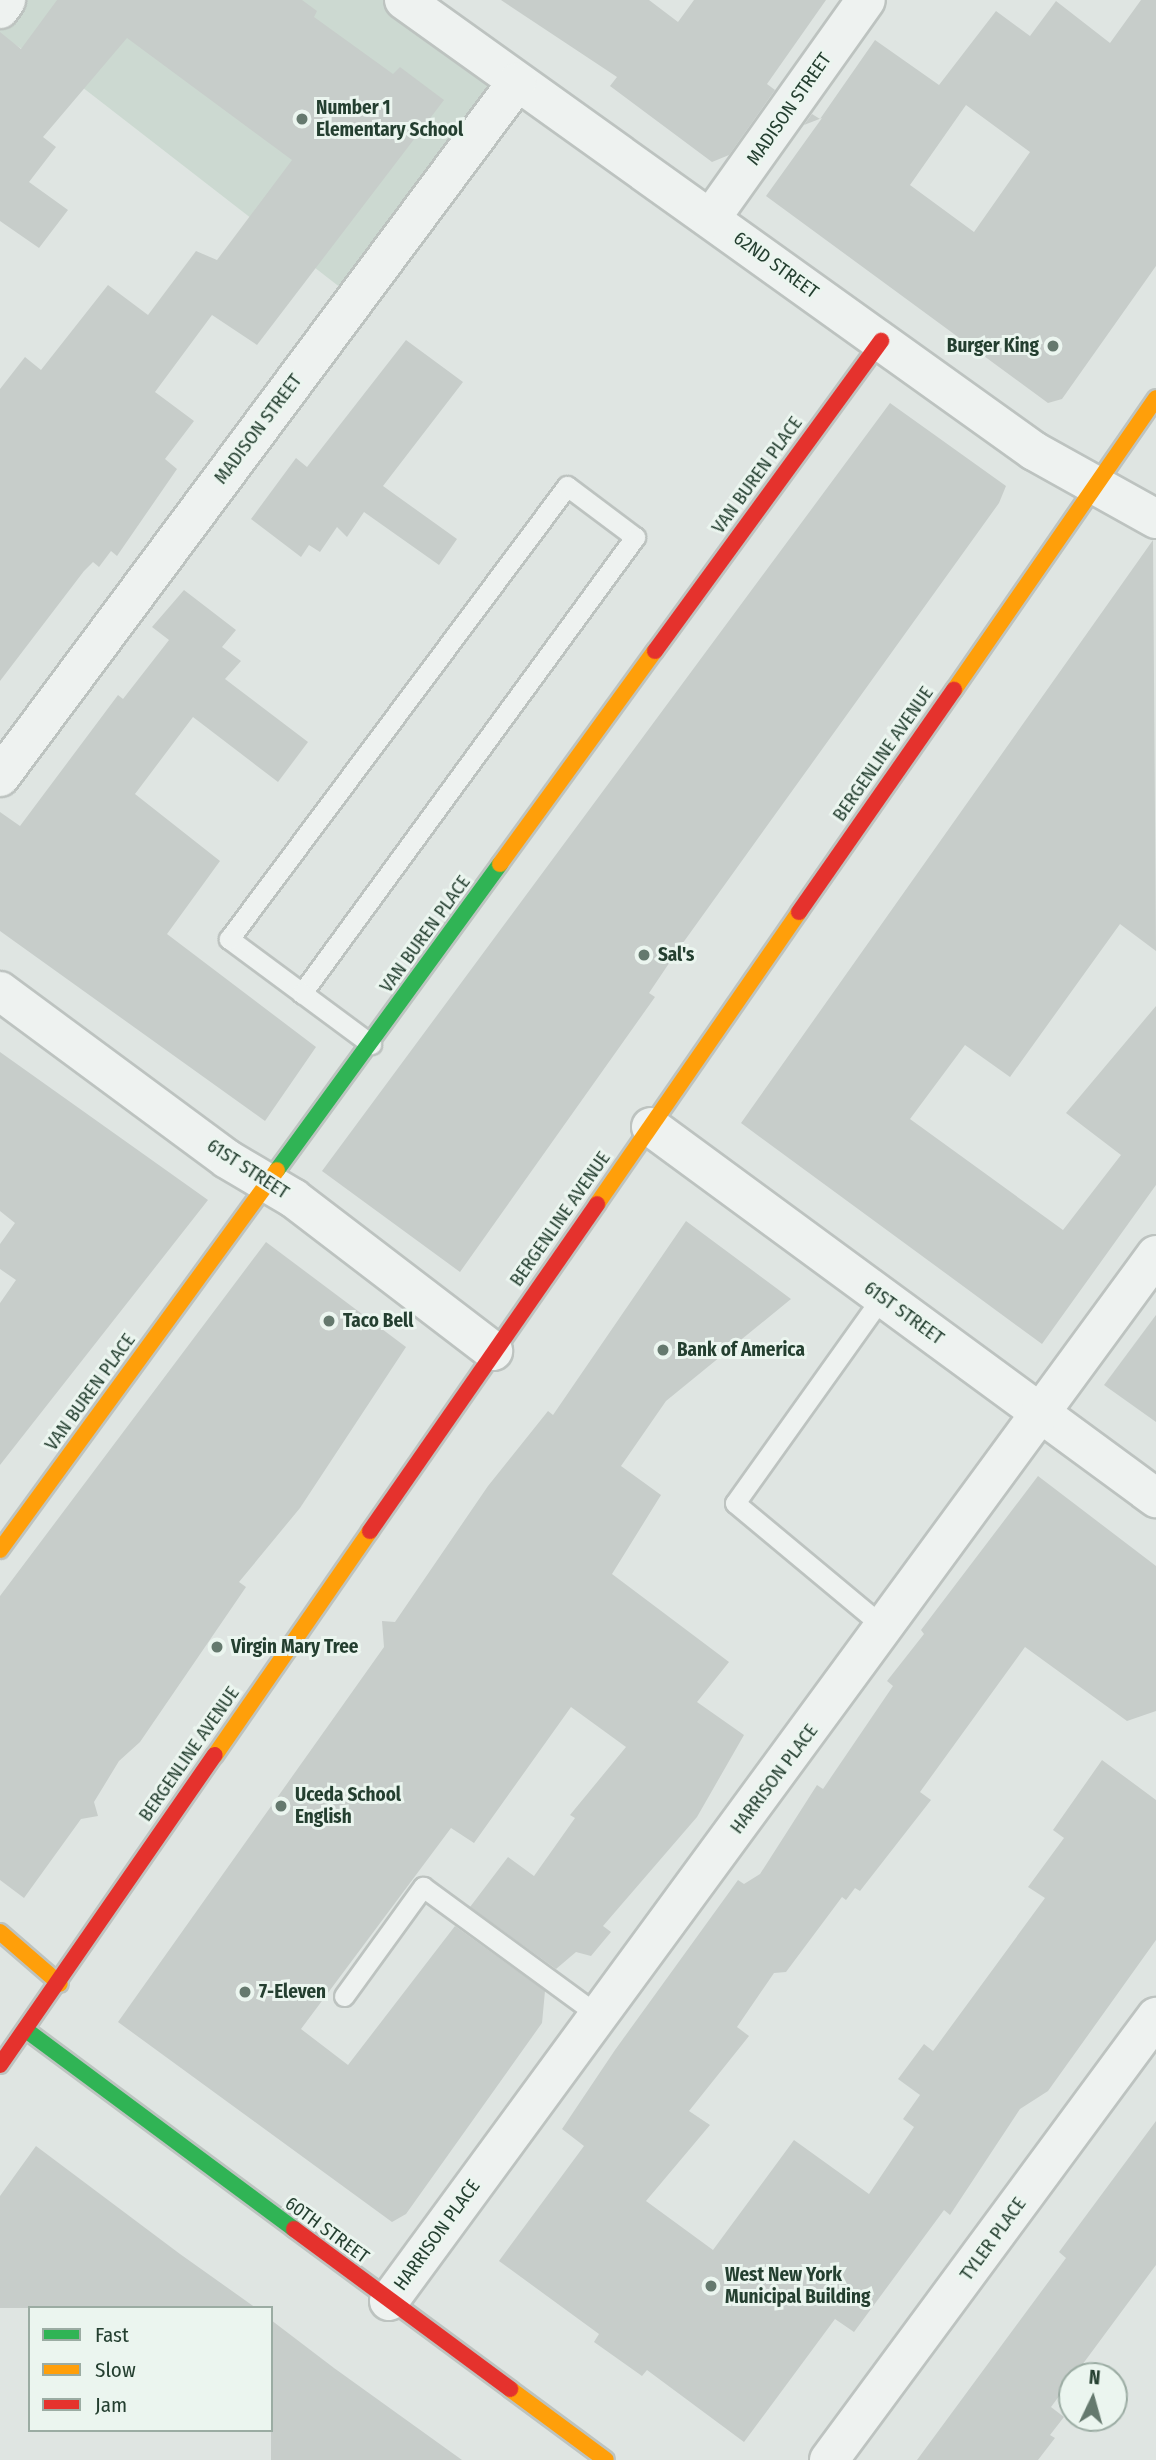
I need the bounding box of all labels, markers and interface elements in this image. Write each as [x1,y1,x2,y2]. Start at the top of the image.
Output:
street label: MADISON STREET [742,49,836,169]
place label: Number 1 Elementary School [316,97,463,141]
marker: Number 1 Elementary School [294,111,310,127]
street label: 62ND STREET [729,227,823,303]
place label: Burger King [947,335,1039,357]
marker: Burger King [1045,338,1061,354]
street label: MADISON STREET [209,370,307,488]
street label: VAN BUREN PLACE [707,412,807,538]
street label: BERGENLINE AVENUE [828,682,938,826]
street label: VAN BUREN PLACE [375,871,475,997]
place label: Sal's [658,944,694,966]
marker: Sal's [636,947,652,963]
street label: 61ST STREET [203,1134,293,1204]
street label: BERGENLINE AVENUE [505,1147,615,1291]
street label: 61ST STREET [860,1276,948,1350]
place label: Taco Bell [343,1310,413,1332]
marker: Taco Bell [321,1313,337,1329]
street label: VAN BUREN PLACE [40,1329,140,1455]
place label: Bank of America [677,1339,805,1361]
marker: Bank of America [655,1342,671,1358]
place label: Virgin Mary Tree [231,1636,358,1658]
marker: Virgin Mary Tree [209,1639,225,1655]
street label: BERGENLINE AVENUE [134,1682,244,1826]
street label: HARRISON PLACE [725,1720,823,1838]
place label: Uceda School English [295,1784,401,1828]
marker: Uceda School English [273,1798,289,1814]
place label: 7-Eleven [259,1981,326,2003]
marker: 7-Eleven [237,1984,253,2000]
street label: HARRISON PLACE [389,2175,485,2295]
street label: 60TH STREET [281,2192,373,2268]
street label: TYLER PLACE [955,2193,1031,2285]
place label: West New York Municipal Building [725,2264,870,2308]
marker: West New York Municipal Building [703,2278,719,2294]
legend [28,2306,273,2432]
text: Fast [95,2322,129,2348]
text: Slow [95,2357,136,2383]
north arrow [1058,2362,1128,2432]
text: N [1088,2366,1101,2390]
text: Jam [95,2392,127,2418]

